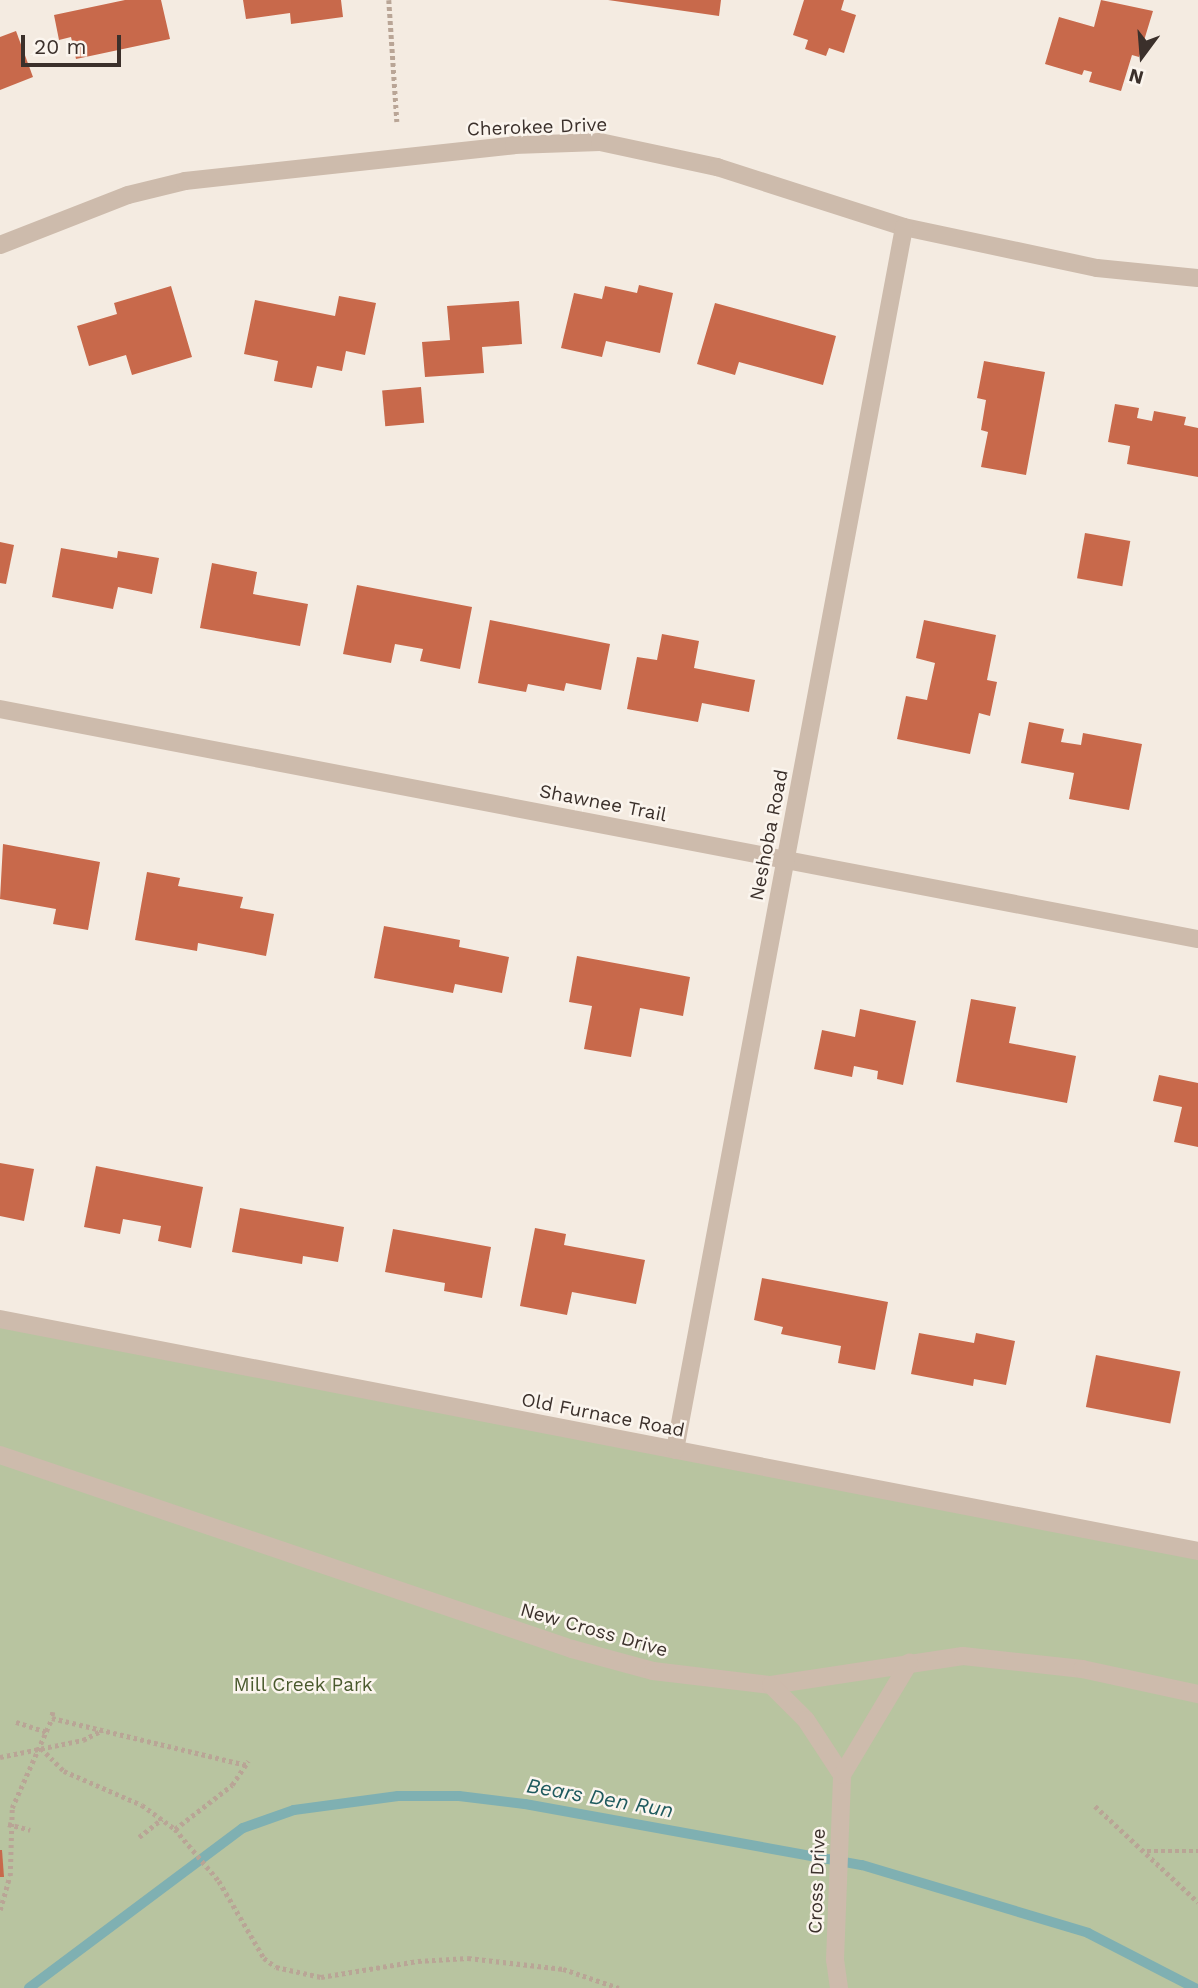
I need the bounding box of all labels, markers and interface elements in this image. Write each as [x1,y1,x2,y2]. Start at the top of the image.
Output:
scale bar [24,21,124,65]
north arrow [1107,21,1177,91]
text: 20 m [34,34,86,59]
text: N [1126,64,1146,90]
street label: Cherokee Drive [466,113,608,141]
street label: Neshoba Road [745,767,793,903]
street label: Shawnee Trail [537,779,669,827]
street label: Old Furnace Road [520,1388,686,1442]
street label: New Cross Drive [518,1598,670,1662]
park label: Mill Creek Park [233,1674,373,1696]
water label: Bears Den Run [525,1773,675,1823]
street label: Cross Drive [804,1828,830,1934]

